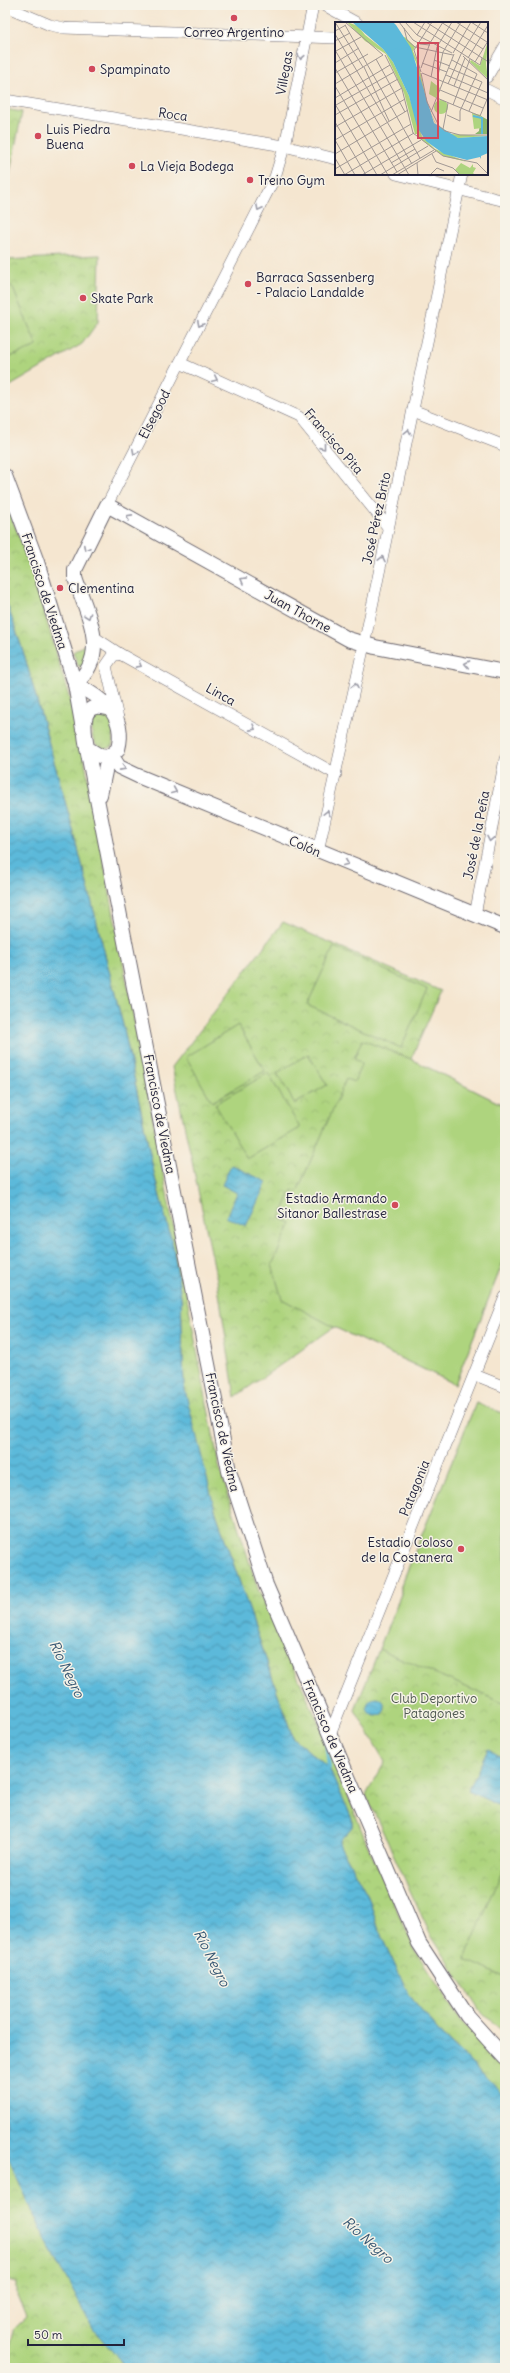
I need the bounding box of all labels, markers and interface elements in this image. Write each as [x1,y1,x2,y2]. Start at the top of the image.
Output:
marker: Correo Argentino [229,13,239,23]
inset map [335,22,488,175]
place label: Correo Argentino [184,24,284,41]
street label: Villegas [272,50,297,96]
one-way arrow [297,54,306,60]
place label: Spampinato [100,61,170,78]
marker: Spampinato [87,64,97,74]
street label: Roca [157,104,189,125]
place label: Luis Piedra Buena [46,121,110,153]
marker: Luis Piedra Buena [33,131,43,141]
place label: La Vieja Bodega [140,158,234,175]
marker: La Vieja Bodega [127,161,137,171]
place label: Treino Gym [258,172,325,189]
marker: Treino Gym [245,175,255,185]
one-way arrow [257,204,264,211]
place label: Barraca Sassenberg - Palacio Landalde [256,269,374,301]
marker: Barraca Sassenberg - Palacio Landalde [243,279,253,289]
place label: Skate Park [91,290,154,307]
marker: Skate Park [78,293,88,303]
one-way arrow [197,320,204,327]
one-way arrow [211,374,218,382]
street label: Elsegood [135,386,174,442]
street label: Francisco Pita [300,405,367,478]
one-way arrow [404,429,412,435]
one-way arrow [318,442,325,449]
one-way arrow [132,448,139,455]
street label: José Pérez Brito [358,470,395,566]
one-way arrow [126,514,133,522]
street label: Francisco de Viedma [18,531,71,652]
one-way arrow [83,544,90,551]
one-way arrow [377,556,385,562]
one-way arrow [240,578,247,585]
place label: Clementina [68,580,135,597]
marker: Clementina [55,583,65,593]
street label: Juan Thorne [261,586,334,637]
one-way arrow [83,613,92,620]
one-way arrow [135,660,142,667]
one-way arrow [464,661,470,669]
street label: Linca [203,679,239,709]
one-way arrow [351,683,359,690]
one-way arrow [249,723,256,731]
one-way arrow [119,764,126,771]
one-way arrow [170,786,178,794]
street label: José de la Peña [460,789,493,881]
one-way arrow [322,810,331,817]
street label: Colón [286,832,324,861]
one-way arrow [486,836,494,842]
one-way arrow [342,858,349,866]
street label: Francisco de Viedma [140,1053,179,1175]
place label: Estadio Armando Sitanor Ballestrase [277,1190,387,1222]
marker: Estadio Armando Sitanor Ballestrase [390,1200,400,1210]
street label: Francisco de Viedma [202,1371,243,1493]
street label: Patagonia [396,1458,433,1519]
place label: Estadio Coloso de la Costanera [361,1534,453,1566]
marker: Estadio Coloso de la Costanera [456,1544,466,1554]
water label: Río Negro [45,1637,89,1702]
street label: Francisco de Viedma [299,1677,362,1795]
park label: Club Deportivo Patagones [391,1690,477,1722]
water label: Río Negro [190,1926,235,1991]
water label: Río Negro [339,2213,398,2268]
scale bar [28,2321,124,2347]
text: 50 m [34,2327,63,2342]

